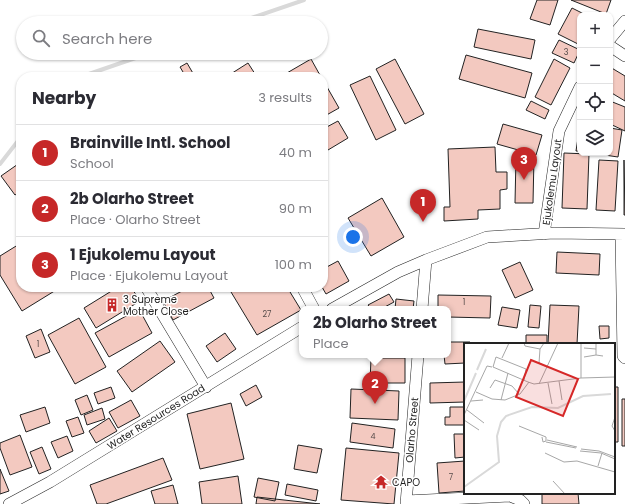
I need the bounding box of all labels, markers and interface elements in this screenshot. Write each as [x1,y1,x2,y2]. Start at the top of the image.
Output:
map controls [577,12,613,156]
button: + [577,12,613,48]
search box [16,16,328,60]
icon: search [30,27,52,49]
text: Search here [62,28,152,49]
house number: 3 [564,47,569,58]
button: − [577,48,613,84]
button: locate [577,84,613,120]
text: Nearby [32,86,96,110]
text: 3 results [258,88,312,107]
button: layers [577,120,613,156]
text: Brainville Intl. School [70,132,231,153]
street label: Ejukolemu Layout [539,138,566,226]
text: 1 [43,143,47,162]
text: 40 m [279,143,312,162]
pin: 3 [511,147,537,180]
text: School [70,154,114,173]
text: 2b Olarho Street [70,188,194,209]
pin: 1 [410,189,436,222]
text: 2 [41,199,49,218]
text: 90 m [279,199,312,218]
text: Place · Olarho Street [70,210,200,229]
your location [343,227,363,247]
text: 1 Ejukolemu Layout [70,244,216,265]
text: 3 [41,255,49,274]
text: 100 m [275,255,312,274]
text: Place · Ejukolemu Layout [70,266,228,285]
place label: 3 Supreme Mother Close [123,292,189,319]
building icon: 3 Supreme Mother Close [104,297,120,313]
house number: 1 [463,297,465,308]
popup [299,306,451,358]
house number: 27 [263,309,272,320]
text: 2b Olarho Street [313,312,437,333]
text: Place [313,334,349,353]
house number: 1 [37,339,39,350]
inset map [464,343,615,494]
pin: 2 [362,371,388,404]
street label: Water Resources Road [104,381,208,453]
street label: Olarho Street [402,396,422,463]
house number: 4 [370,431,376,442]
house number: 7 [449,472,454,483]
temple icon: CAPO [373,474,389,490]
place label: CAPO [392,475,420,490]

